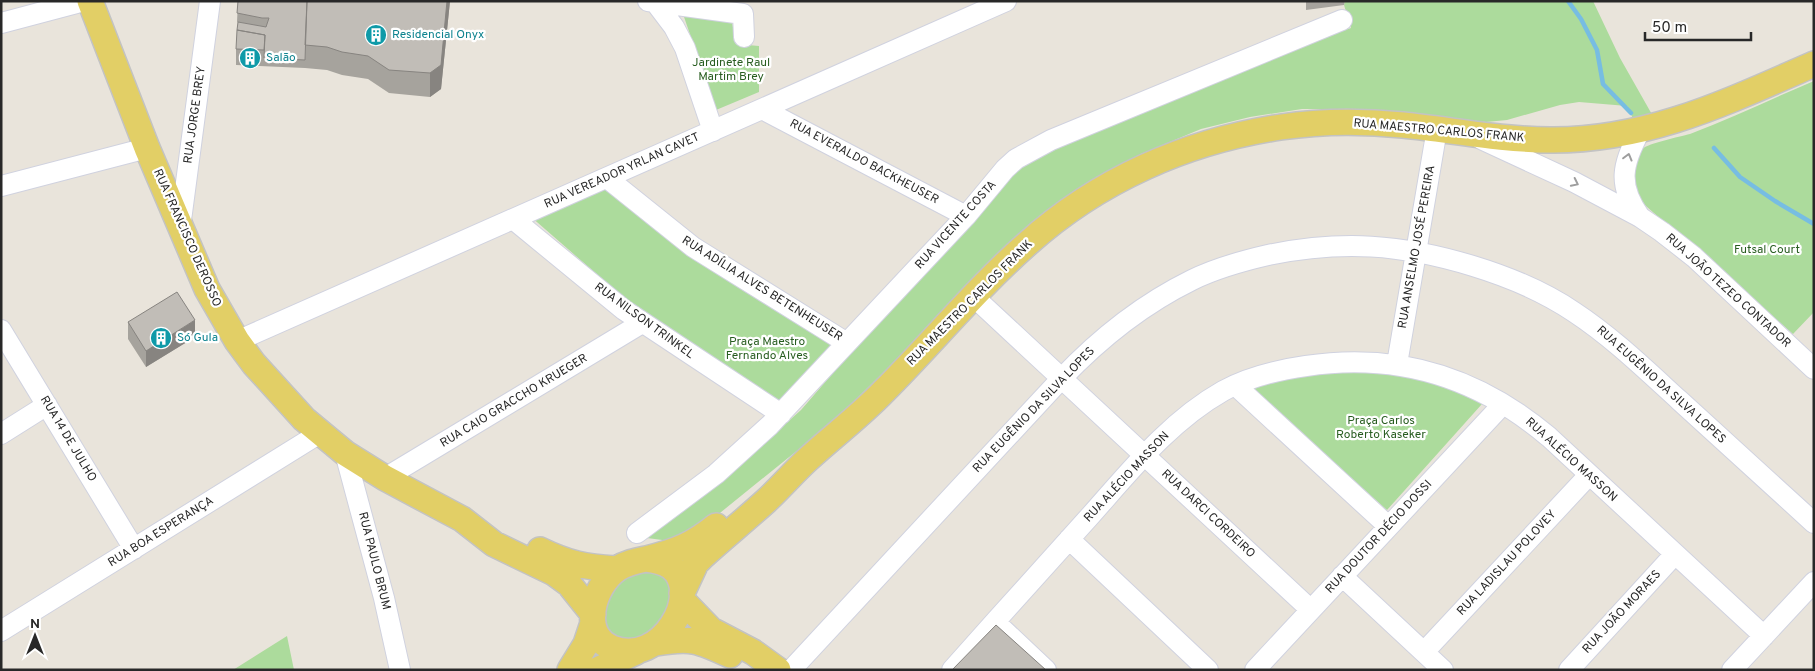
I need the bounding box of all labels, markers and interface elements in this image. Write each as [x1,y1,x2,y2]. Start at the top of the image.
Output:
scale bar [1645,10,1751,42]
text: 50 m [1652,19,1687,38]
building icon: Residencial Onyx [364,23,388,47]
place label: Residencial Onyx [392,27,484,43]
building icon: Salão [238,46,262,70]
place label: Salão [266,50,296,66]
park label: Jardinete Raul Martim Brey [692,55,770,85]
street label: RUA JORGE BREY [180,65,210,165]
street label: RUA EVERALDO BACKHEUSER [787,116,941,208]
street label: RUA MAESTRO CARLOS FRANK [1353,116,1525,146]
street label: RUA VEREADOR YRLAN CAVET [542,129,702,213]
one-way arrow [1623,154,1633,162]
street label: RUA ANSELMO JOSÉ PEREIRA [1395,164,1439,330]
street label: RUA FRANCISCO DEROSSO [149,166,225,310]
street label: RUA VICENTE COSTA [912,177,1000,273]
one-way arrow [1570,177,1579,187]
street label: RUA JOÃO TEZEO CONTADOR [1662,230,1794,352]
street label: RUA ADÍLIA ALVES BETENHEUSER [679,233,845,345]
street label: RUA MAESTRO CARLOS FRANK [904,237,1036,369]
park label: Futsal Court [1734,242,1800,258]
street label: RUA NILSON TRINKEL [591,279,697,363]
street label: RUA EUGÊNIO DA SILVA LOPES [1593,322,1729,448]
building icon: Só Gula [149,326,173,350]
place label: Só Gula [177,330,218,346]
park label: Praça Maestro Fernando Alves [726,334,808,364]
street label: RUA EUGÊNIO DA SILVA LOPES [970,344,1098,476]
street label: RUA CAIO GRACCHO KRUEGER [437,350,591,452]
street label: RUA 14 DE JULHO [36,393,100,485]
park label: Praça Carlos Roberto Kaseker [1336,413,1426,443]
street label: RUA ALÉCIO MASSON [1522,414,1620,506]
street label: RUA ALÉCIO MASSON [1081,428,1173,526]
street label: RUA DARCI CORDEIRO [1158,466,1258,562]
street label: RUA DOUTOR DÉCIO DOSSI [1322,477,1436,597]
street label: RUA BOA ESPERANÇA [105,493,217,571]
street label: RUA LADISLAU POLOVEY [1454,507,1560,619]
street label: RUA PAULO BRUM [354,510,394,612]
street label: RUA JOÃO MORAES [1579,567,1665,657]
north arrow [10,611,60,661]
text: N [30,616,40,633]

